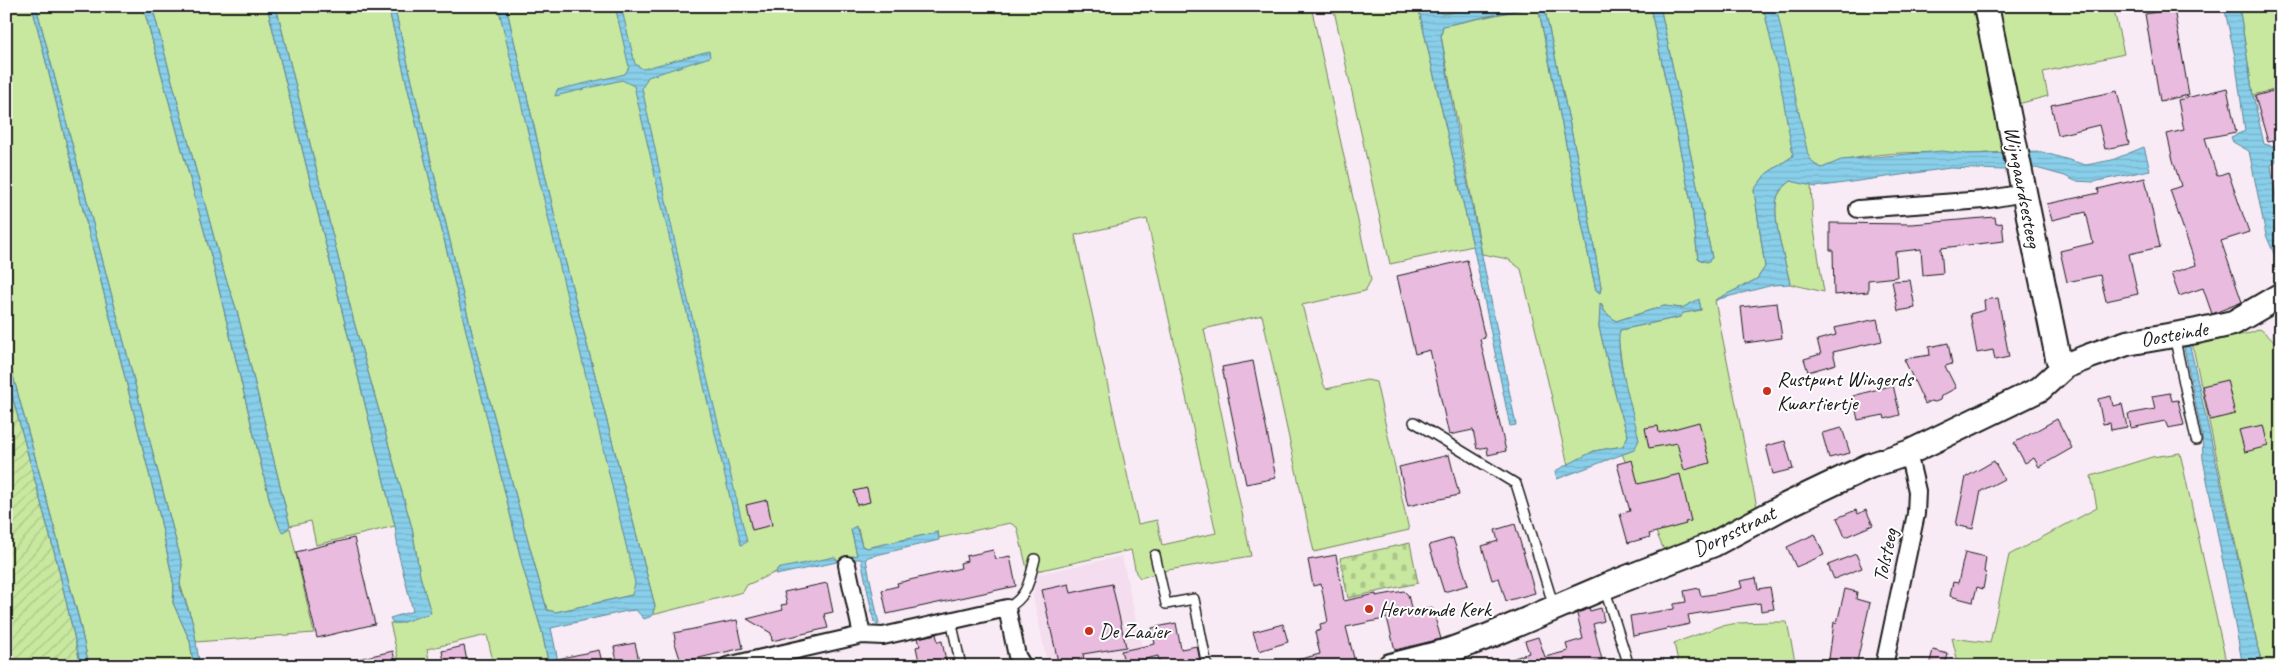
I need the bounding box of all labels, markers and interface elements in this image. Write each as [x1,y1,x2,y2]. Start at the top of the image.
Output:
street label: Wijngaardsesteeg [1999,124,2048,251]
street label: Oosteinde [2139,315,2212,353]
place label: Rustpunt Wingerds Kwartiertje [1777,366,1914,416]
marker: Rustpunt Wingerds Kwartiertje [1761,385,1773,397]
street label: Dorpsstraat [1688,499,1781,562]
street label: Tolsteeg [1867,524,1904,584]
place label: Hervormde Kerk [1379,596,1493,622]
marker: Hervormde Kerk [1363,603,1375,615]
place label: De Zaaier [1099,618,1172,644]
marker: De Zaaier [1083,625,1095,637]

